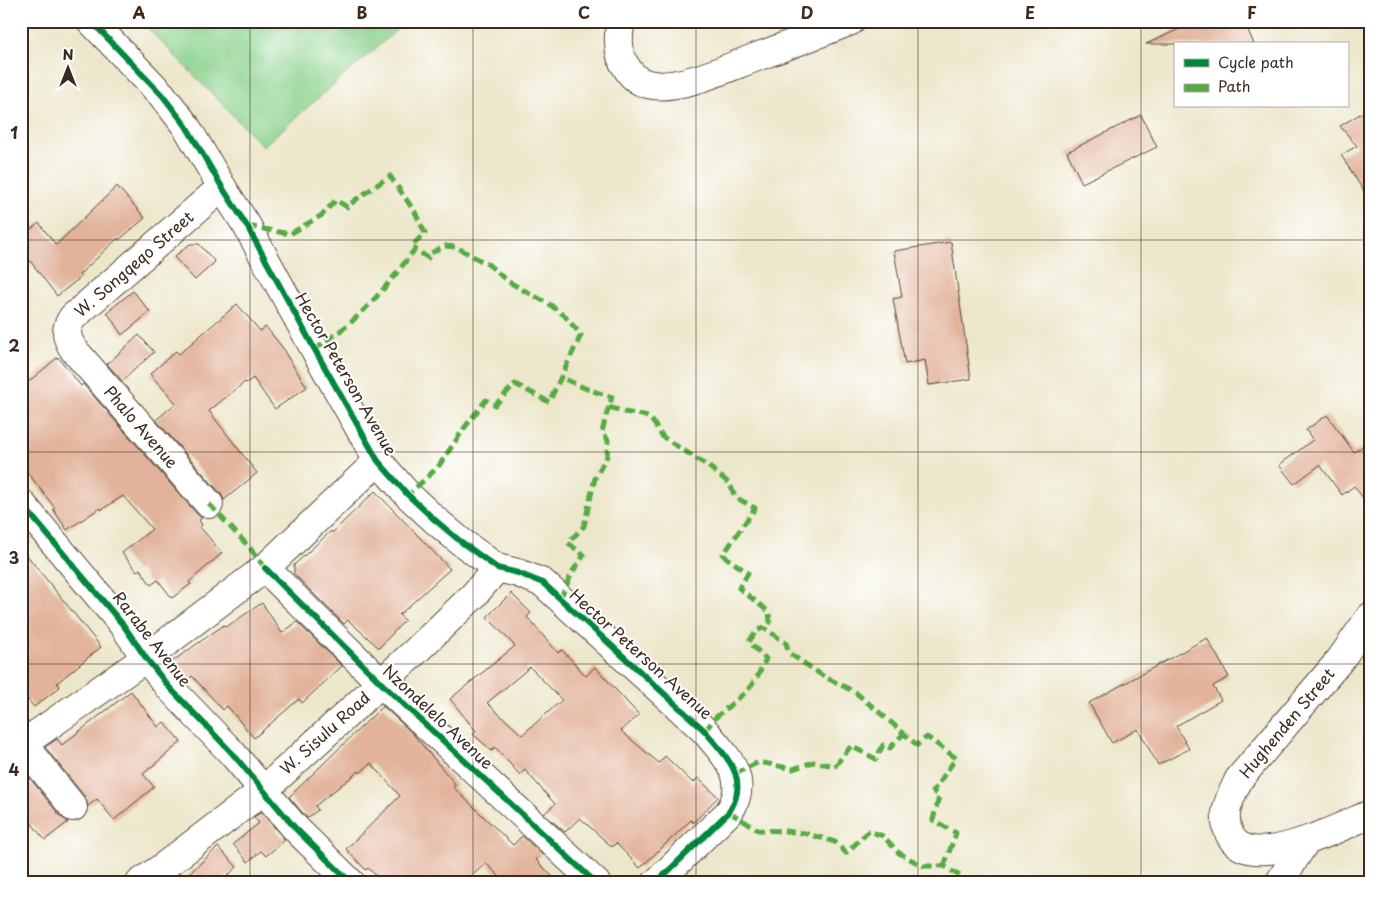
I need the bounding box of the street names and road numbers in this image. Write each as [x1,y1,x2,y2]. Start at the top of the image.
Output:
street label: W. Songqeqo Street [68,204,199,322]
street label: Hector Peterson Avenue [290,287,404,460]
street label: Phalo Avenue [99,380,185,473]
street label: Hector Peterson Avenue [565,582,719,724]
street label: Rarabe Avenue [108,586,198,691]
street label: Nzondelelo Avenue [378,658,499,774]
street label: Hughenden Street [1233,662,1340,783]
street label: W. Sisulu Road [274,685,375,779]

